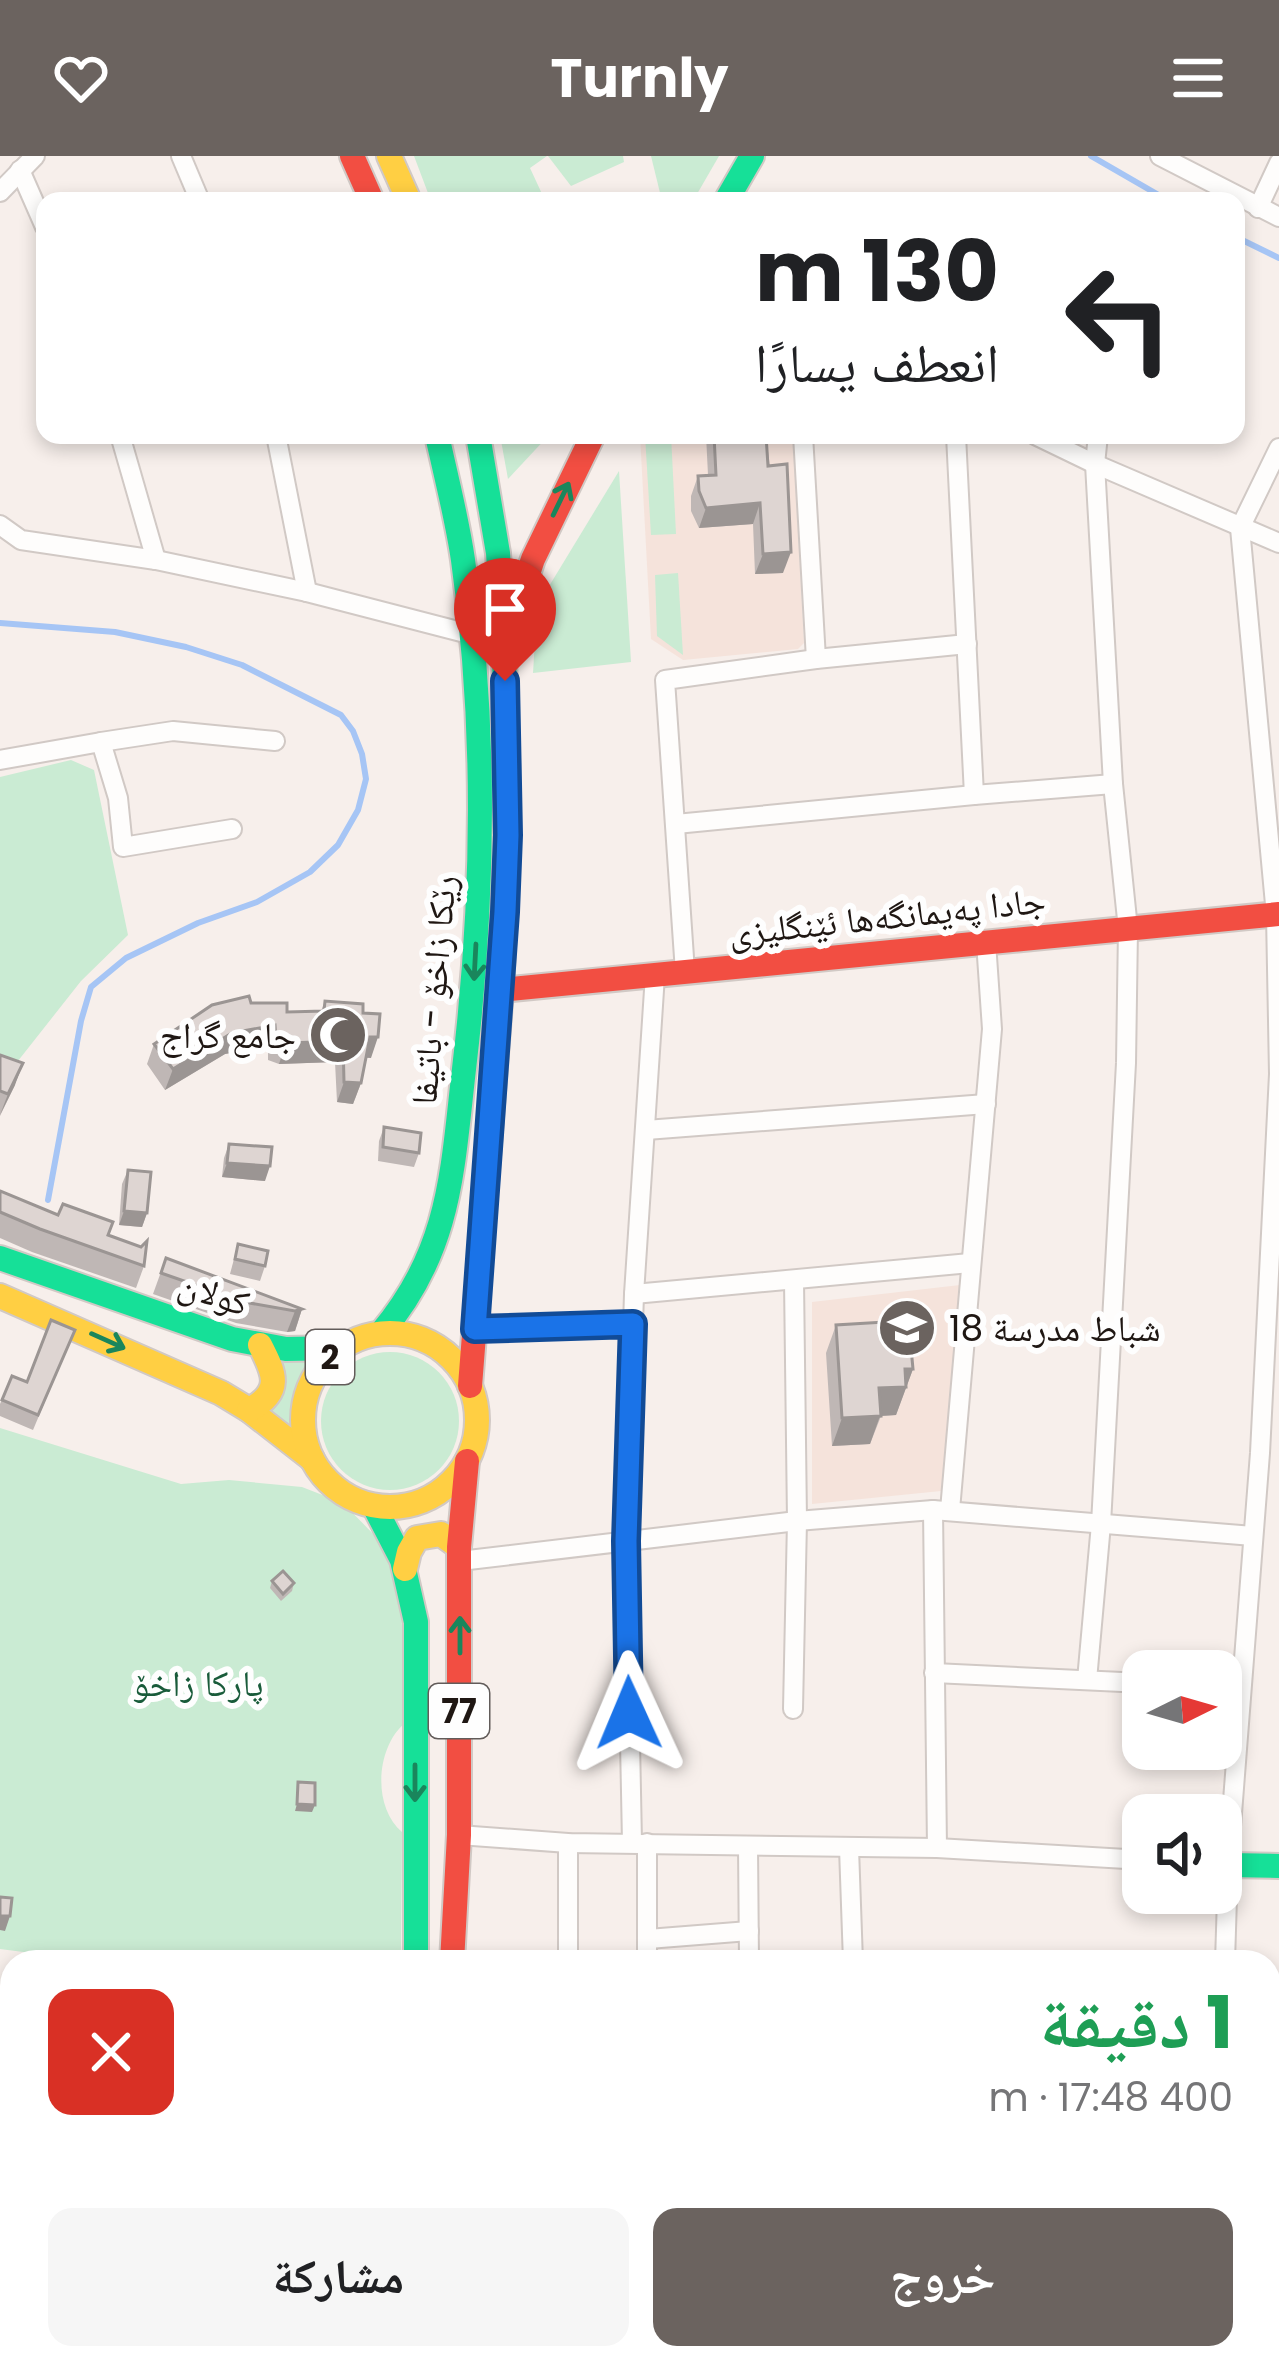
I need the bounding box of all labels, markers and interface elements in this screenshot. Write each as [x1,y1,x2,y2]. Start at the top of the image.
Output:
text: Turnly [551,40,728,116]
icon: heart [48,45,114,111]
icon: menu [1165,45,1231,111]
text: 130 m [755,213,999,330]
icon: left [1041,240,1197,396]
text: انعطف يسارًا [755,325,999,401]
one-way arrow [551,482,574,517]
pin [454,558,556,681]
icon: arrive [472,576,538,642]
street label: رێکا زاخۆ - باتیفا [398,873,469,1107]
street label: جادا په‌يمانگه‌ها ئێنگليزى [726,875,1048,958]
one-way arrow [463,942,486,981]
mosque icon: جامع گراج [307,1004,369,1066]
place label: جامع گراج [160,1010,296,1061]
street label: كولان [172,1258,256,1329]
school or university icon: 18 شباط مدرسة [876,1297,938,1359]
place label: 18 شباط مدرسة [949,1303,1161,1354]
road number: 2 [306,1330,354,1384]
one-way arrow [89,1332,125,1354]
one-way arrow [449,1616,471,1655]
position arrow [566,1650,692,1776]
north arrow [1122,1650,1242,1770]
map controls [1122,1650,1242,1914]
park label: پارکا زاخۆ [132,1658,264,1709]
road number: 77 [429,1684,489,1738]
one-way arrow [404,1763,426,1802]
button: sound [1122,1794,1242,1914]
text: 1 دقيقة [1039,1972,1233,2073]
button: close [48,1989,174,2115]
text: 400 m · 17:48 [989,2070,1233,2125]
button: مشاركة [48,2208,629,2346]
button: خروج [653,2208,1233,2346]

